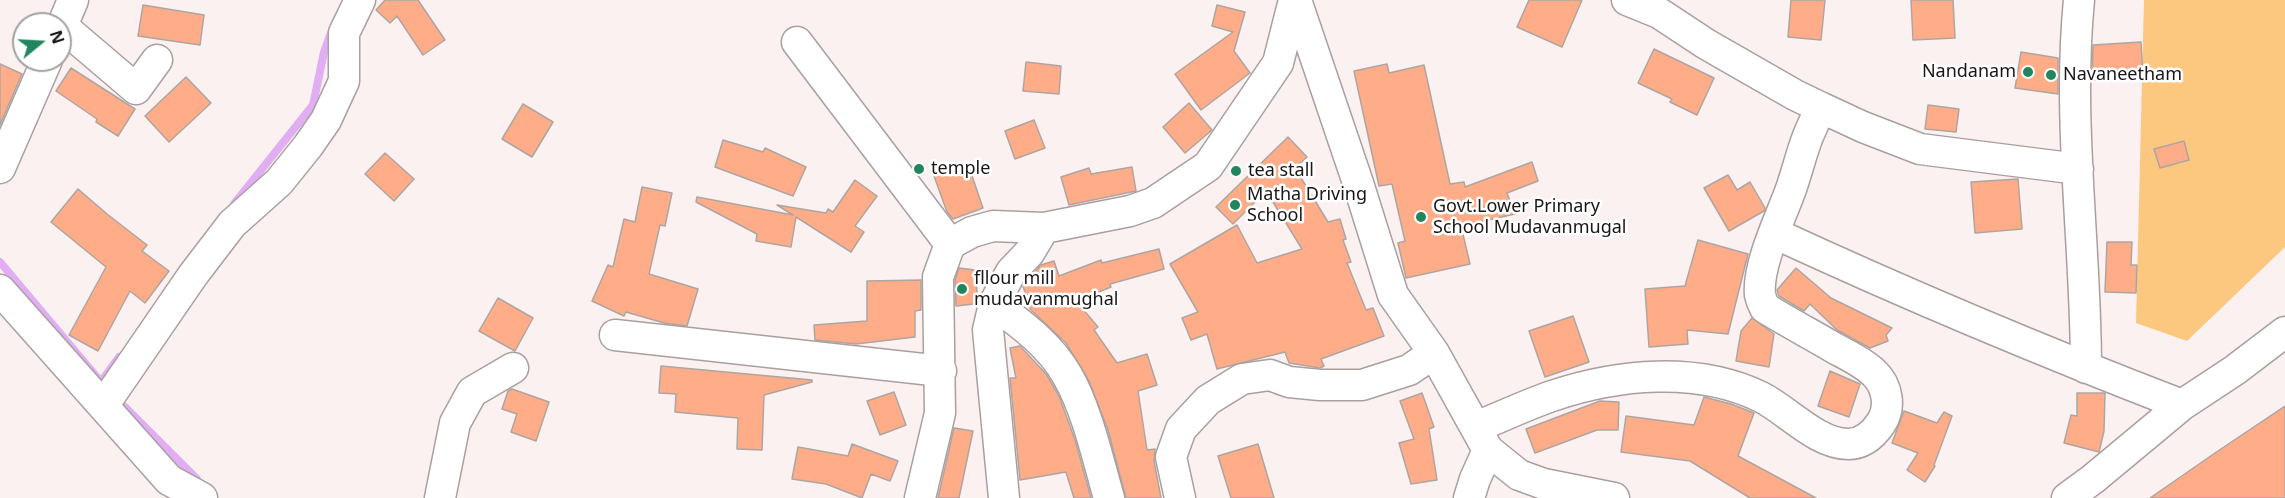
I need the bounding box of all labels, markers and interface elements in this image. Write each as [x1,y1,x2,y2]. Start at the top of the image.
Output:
north arrow [12,12,72,72]
text: N [45,27,70,47]
place label: Nandanam [1922,61,2016,83]
place label: Navaneetham [2063,64,2182,86]
marker: Nandanam [2021,65,2035,79]
marker: Navaneetham [2044,68,2058,82]
place label: temple [931,158,990,180]
place label: tea stall [1248,160,1314,182]
marker: temple [912,162,926,176]
marker: tea stall [1229,164,1243,178]
place label: Matha Driving School [1247,184,1367,226]
place label: Govt.Lower Primary School Mudavanmugal [1433,196,1626,238]
marker: Matha Driving School [1228,198,1242,212]
marker: Govt.Lower Primary School Mudavanmugal [1414,210,1428,224]
place label: fllour mill mudavanmughal [974,268,1118,310]
marker: fllour mill mudavanmughal [955,282,969,296]

